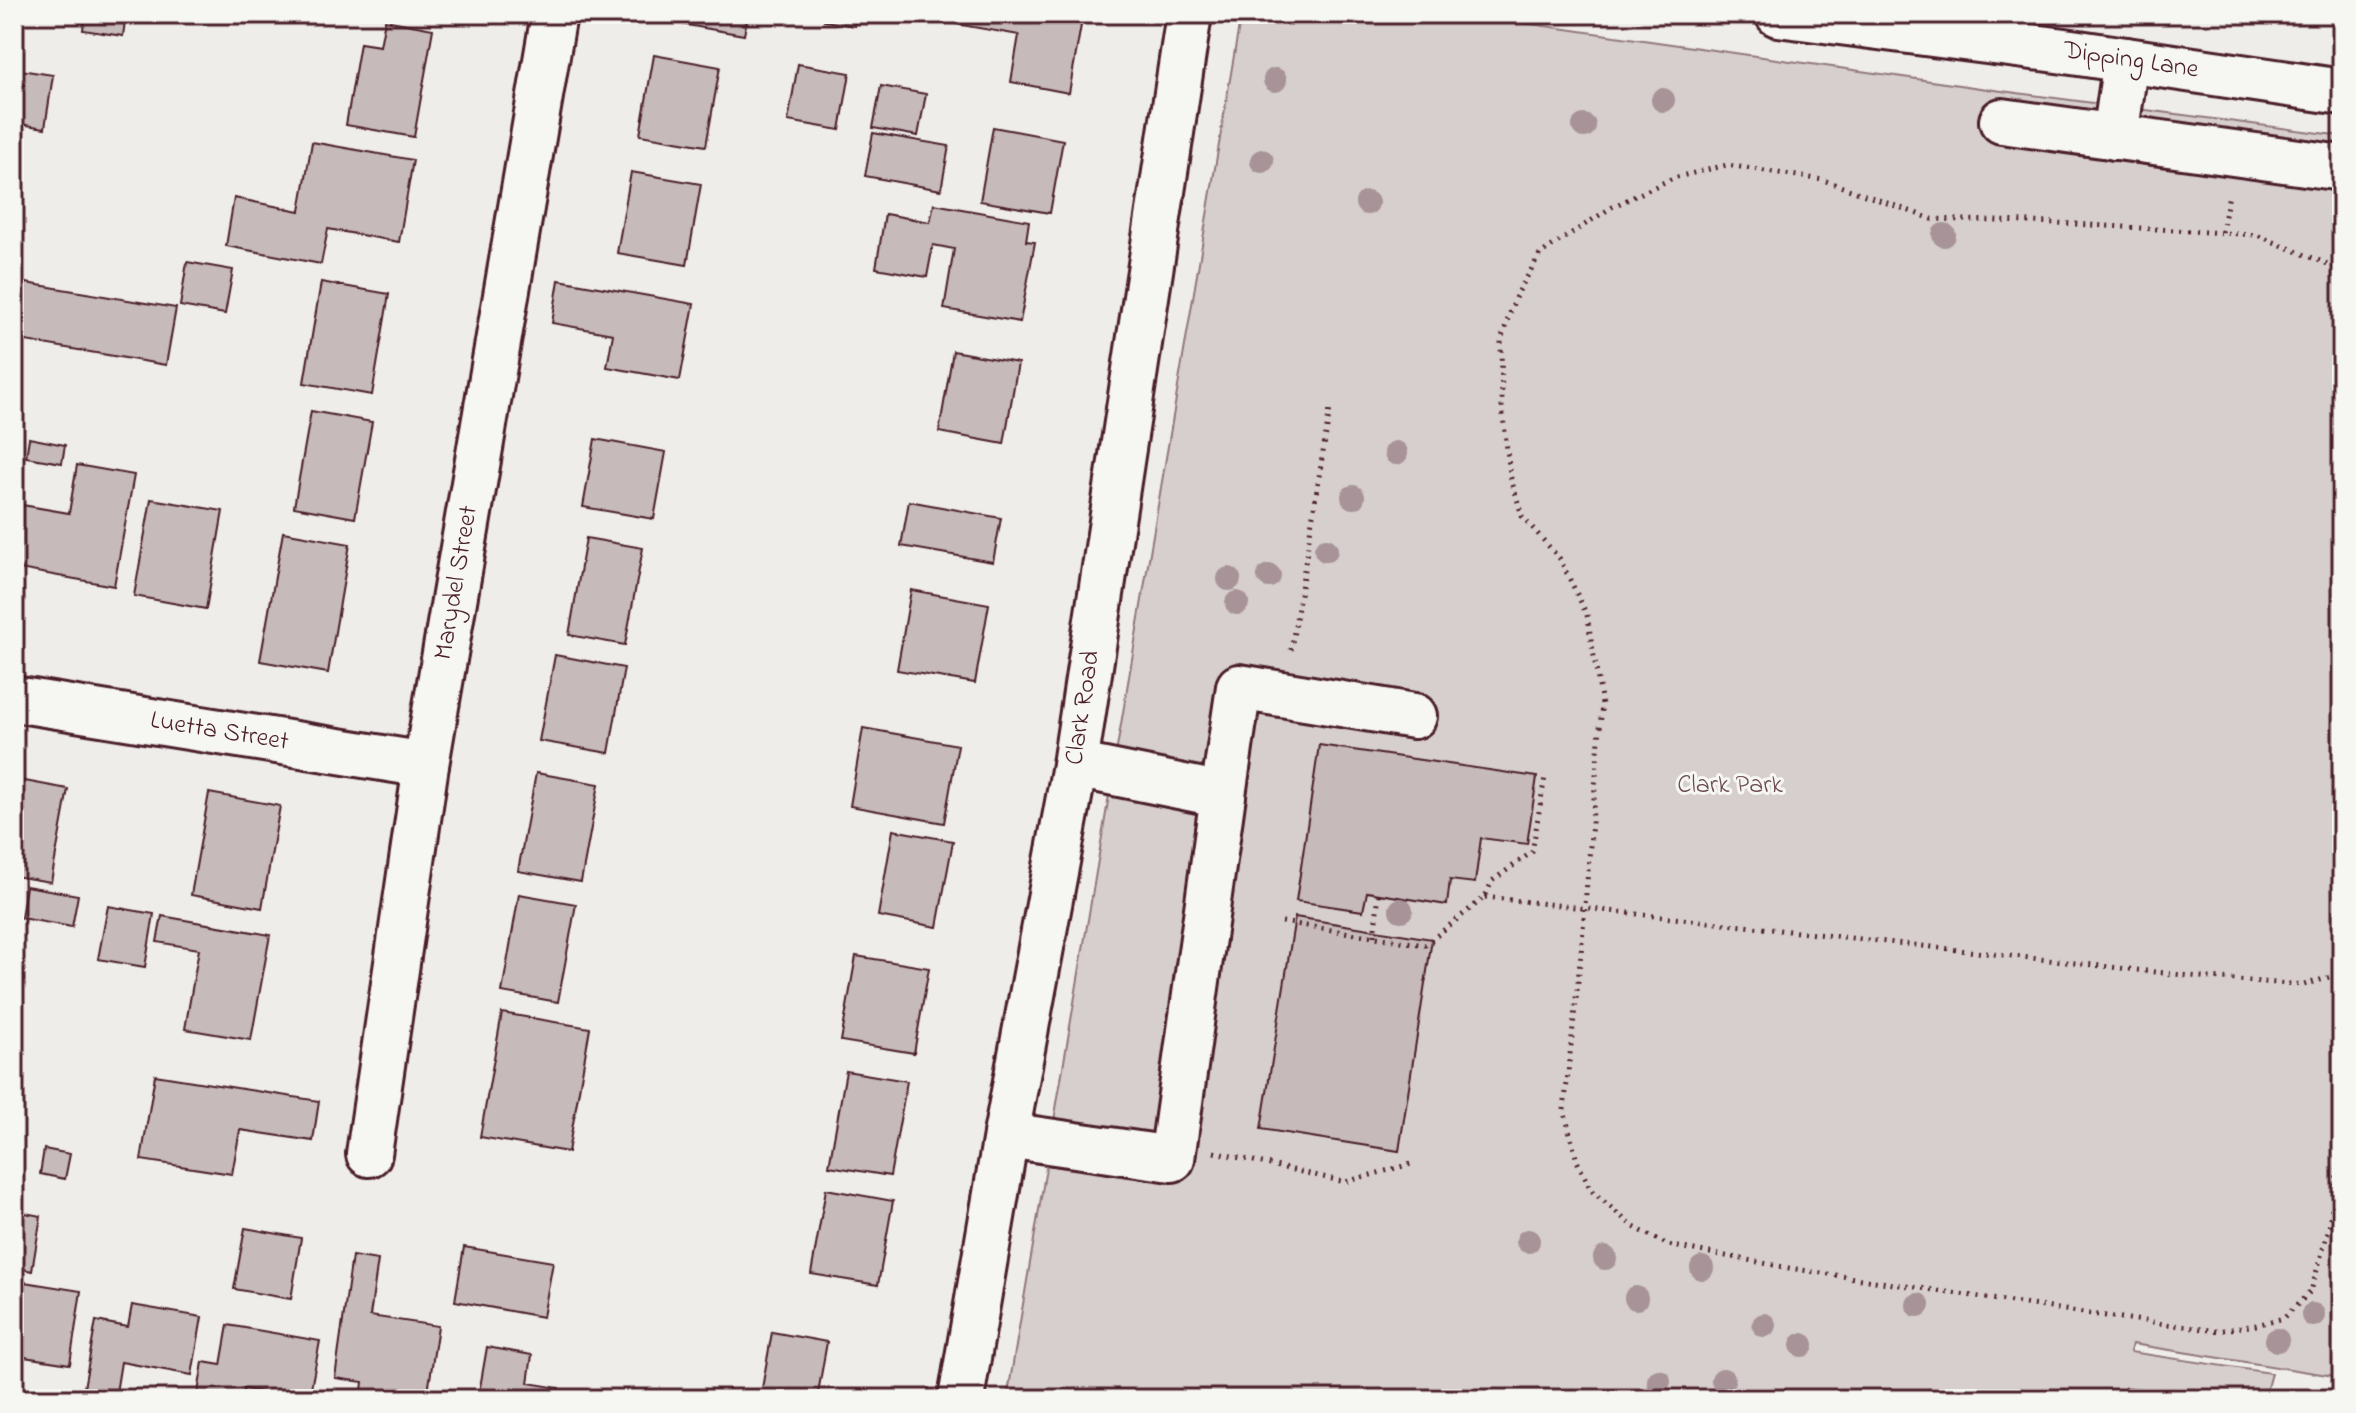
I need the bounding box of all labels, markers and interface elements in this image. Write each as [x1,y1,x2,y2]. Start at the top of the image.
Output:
street label: Dipping Lane [2060,32,2201,90]
street label: Marydel Street [425,503,489,663]
street label: Clark Road [1056,648,1111,768]
street label: Luetta Street [147,702,292,762]
park label: Clark Park [1677,767,1783,805]

